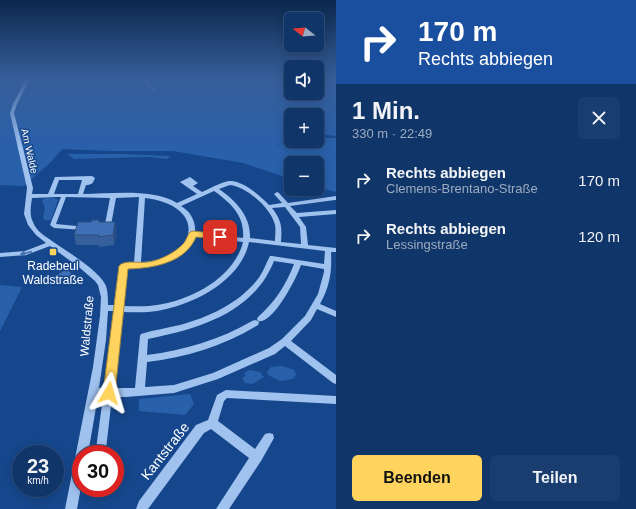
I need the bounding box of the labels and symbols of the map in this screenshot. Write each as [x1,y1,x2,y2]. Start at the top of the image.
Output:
north arrow [284,12,324,52]
street label: Am Walde [19,128,40,175]
pin [203,220,237,254]
marker: Radebeul Waldstraße [48,247,58,257]
one-way arrow [20,250,32,256]
place label: Radebeul Waldstraße [23,259,84,287]
street label: Waldstraße [77,295,97,357]
position arrow [88,372,130,414]
street label: Kantstraße [138,419,193,483]
speed limit sign: 30 [72,445,124,497]

